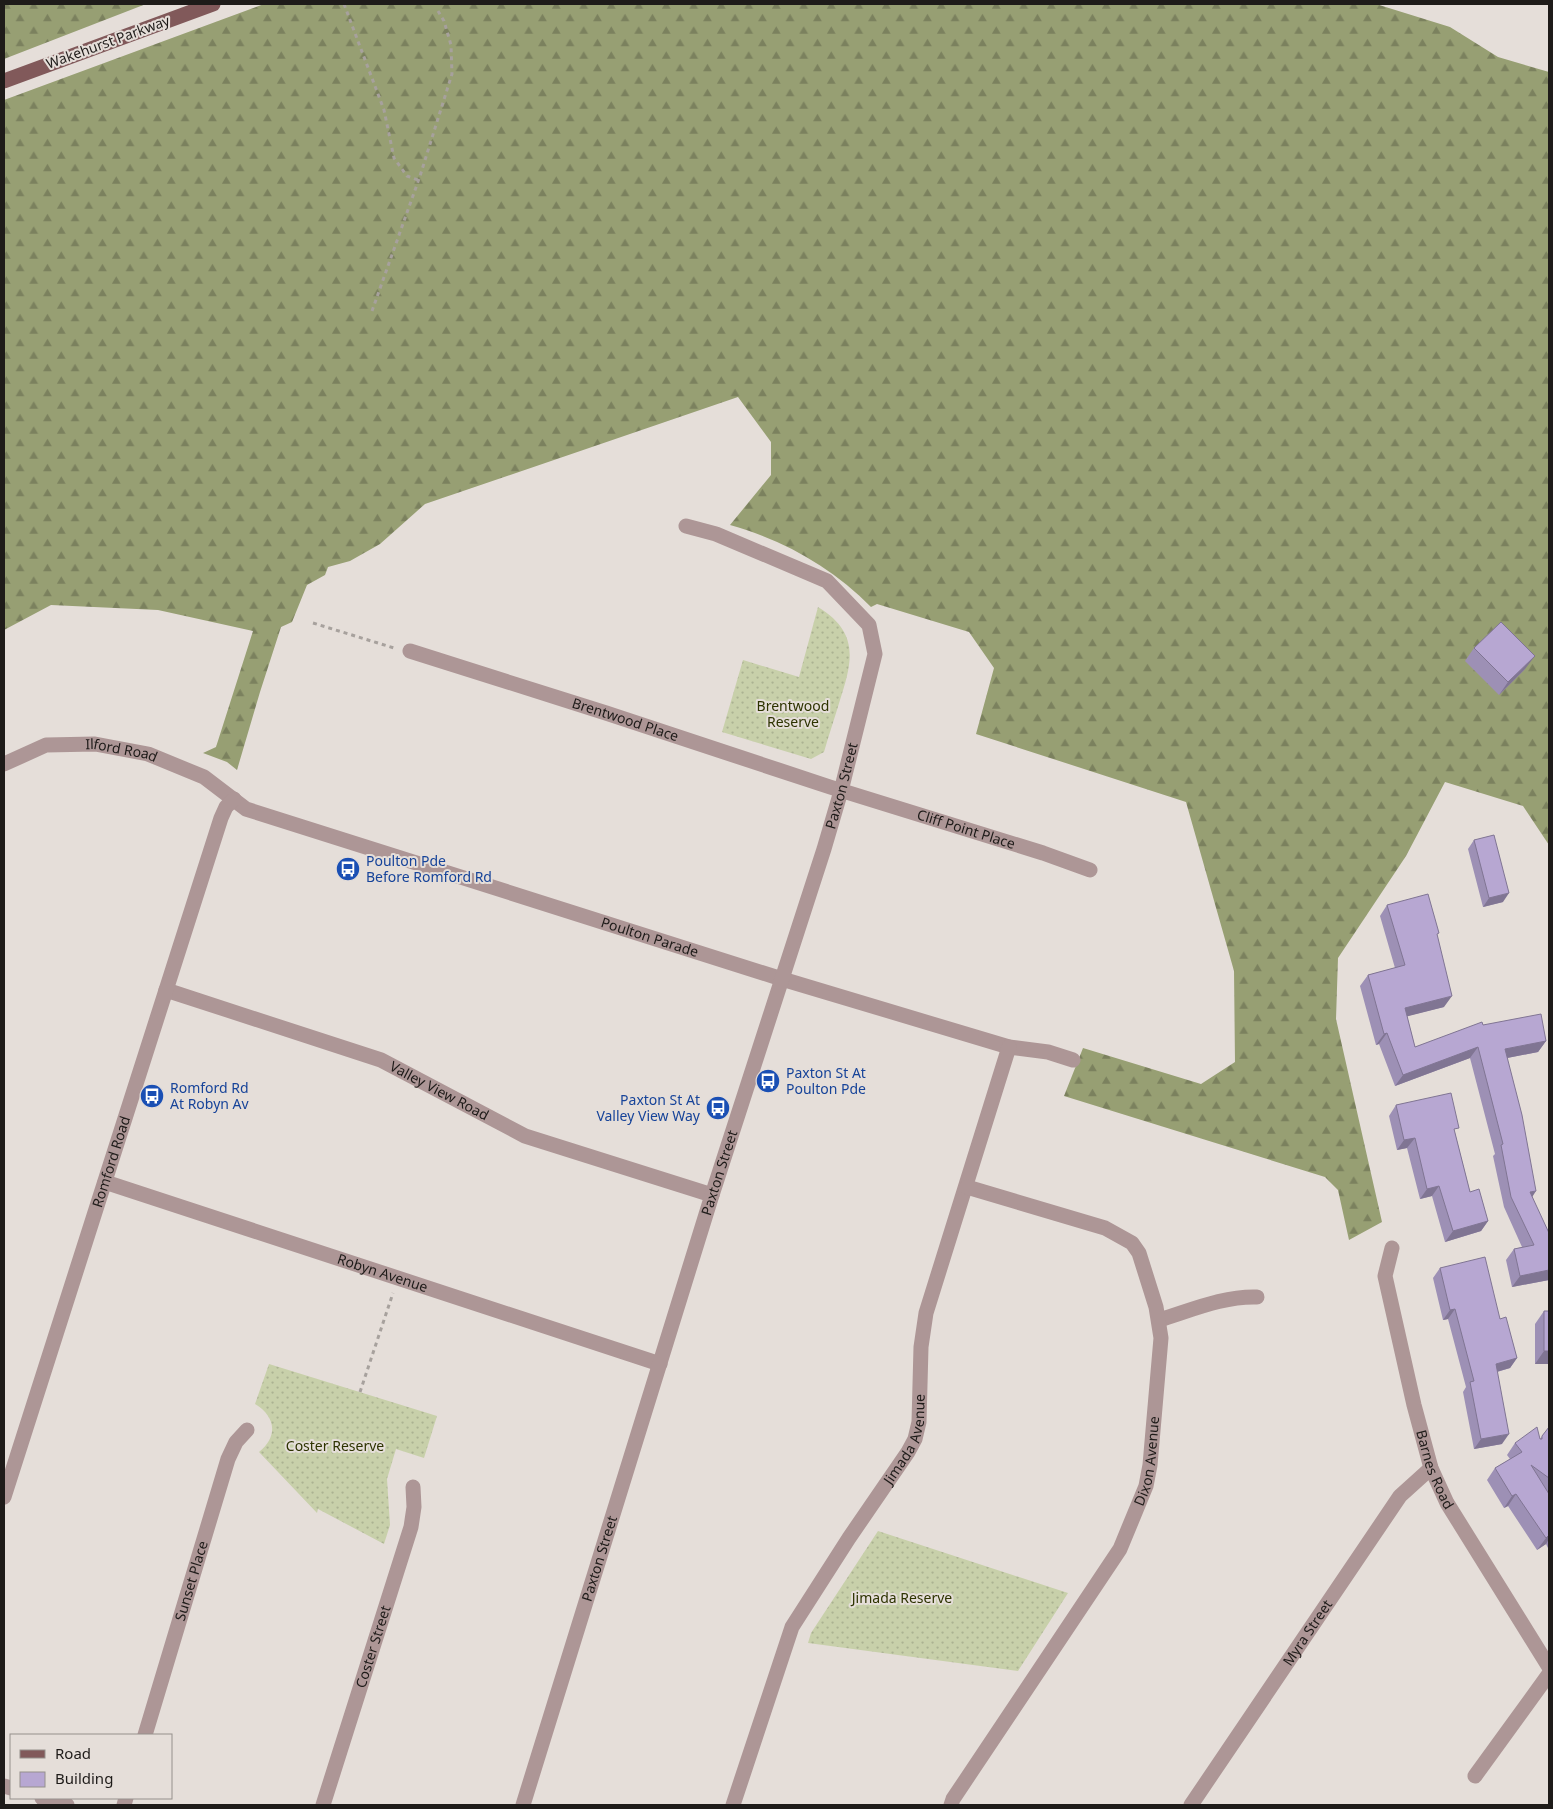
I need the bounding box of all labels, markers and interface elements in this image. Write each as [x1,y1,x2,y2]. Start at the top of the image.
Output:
street label: Wakehurst Parkway [43,10,173,73]
street label: Brentwood Place [570,693,681,745]
park label: Brentwood Reserve [757,696,829,731]
street label: Ilford Road [85,734,161,766]
street label: Paxton Street [820,740,862,831]
street label: Cliff Point Place [915,805,1018,853]
place label: Poulton Pde Before Romford Rd [366,851,492,886]
bus stop icon: Poulton Pde Before Romford Rd [335,856,361,882]
street label: Poulton Parade [599,912,701,961]
street label: Valley View Road [387,1056,492,1124]
place label: Paxton St At Poulton Pde [786,1063,866,1098]
bus stop icon: Paxton St At Poulton Pde [755,1068,781,1094]
place label: Romford Rd At Robyn Av [170,1078,250,1113]
bus stop icon: Romford Rd At Robyn Av [139,1083,165,1109]
place label: Paxton St At Valley View Way [596,1090,701,1125]
bus stop icon: Paxton St At Valley View Way [705,1095,731,1121]
street label: Romford Road [87,1113,134,1210]
street label: Paxton Street [696,1127,741,1218]
street label: Robyn Avenue [335,1249,430,1296]
street label: Jimada Avenue [877,1394,929,1490]
street label: Dixon Avenue [1129,1415,1163,1508]
street label: Barnes Road [1412,1428,1459,1513]
park label: Coster Reserve [286,1436,384,1455]
street label: Paxton Street [577,1513,621,1604]
street label: Sunset Place [170,1538,212,1623]
park label: Jimada Reserve [850,1588,952,1607]
street label: Myra Street [1278,1596,1336,1669]
street label: Coster Street [351,1603,395,1690]
legend [10,1734,172,1799]
text: Road [55,1743,91,1763]
text: Building [55,1768,113,1788]

